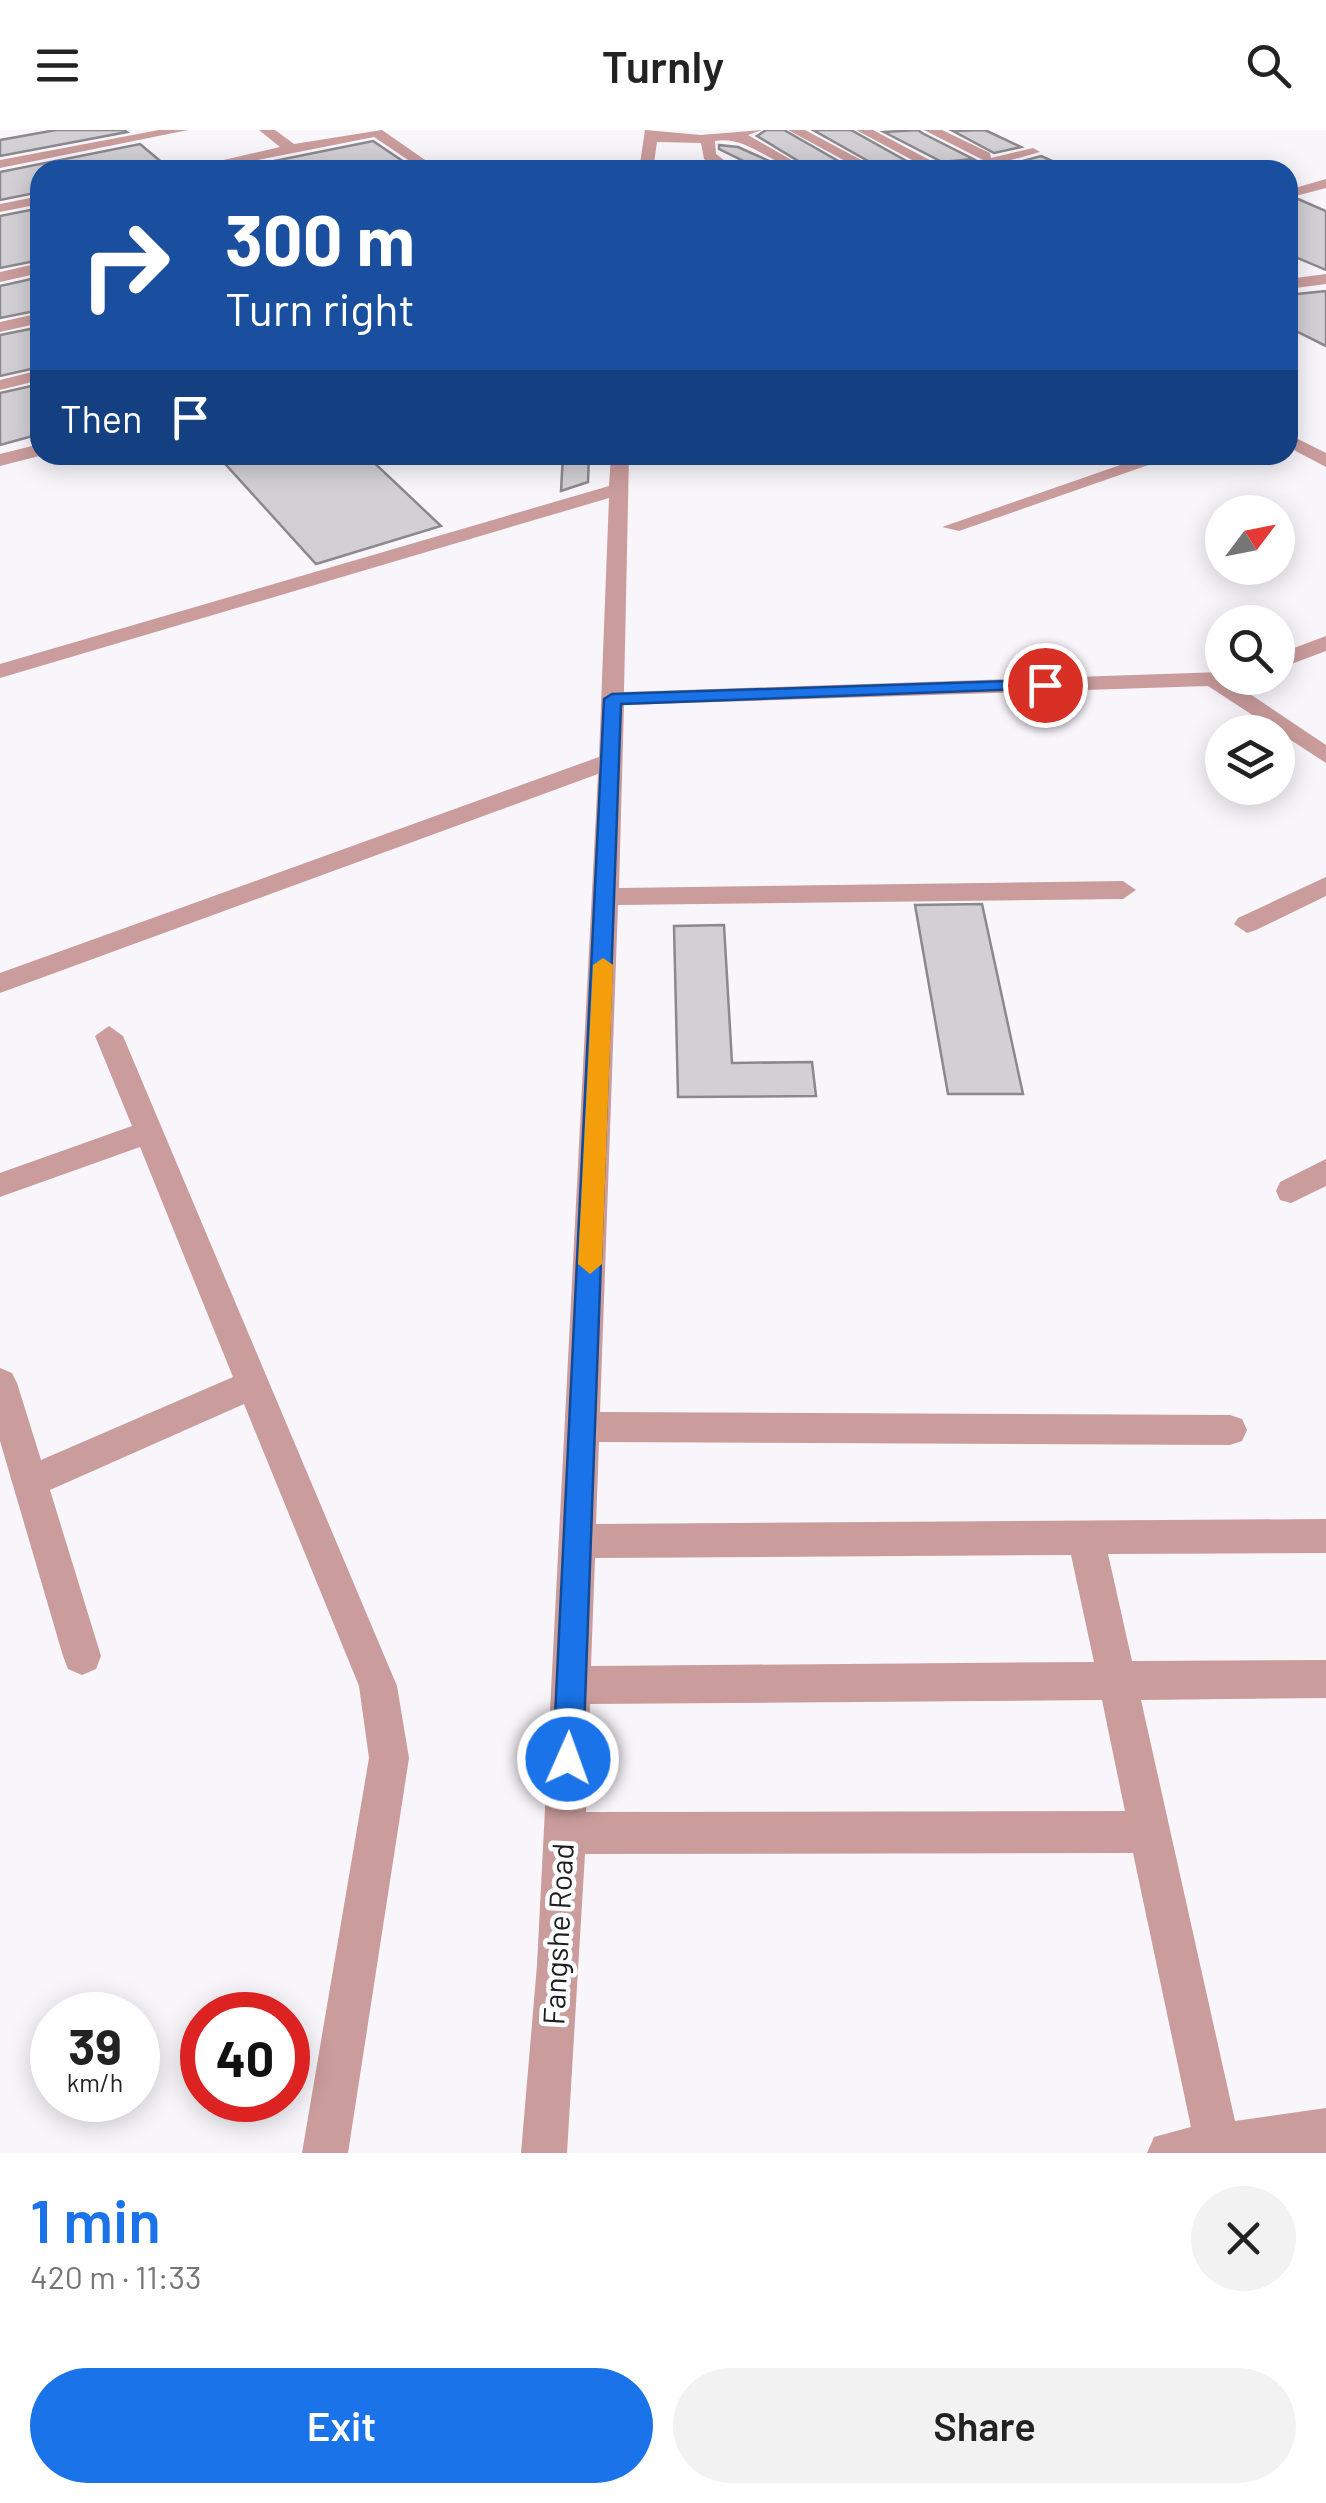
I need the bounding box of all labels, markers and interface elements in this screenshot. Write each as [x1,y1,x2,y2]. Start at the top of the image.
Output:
icon: menu [30,38,85,93]
text: Turnly [602,38,724,92]
icon: search [1241,38,1296,93]
text: 300 m [225,196,415,280]
icon: right [60,200,190,330]
text: Turn right [225,281,415,335]
icon: arrive [163,390,218,445]
text: Then [60,395,143,441]
north arrow [1205,495,1295,585]
map controls [1205,495,1295,805]
button: search [1205,605,1295,695]
pin [1003,643,1088,728]
icon: arrive [1018,658,1073,713]
button: layers [1205,715,1295,805]
position arrow [516,1707,620,1811]
street label: Fangshe Road [534,1842,580,2026]
speed limit sign: 40 [180,1992,310,2122]
text: 39 [68,2015,122,2075]
text: km/h [67,2067,123,2097]
text: 1 min [30,2183,161,2255]
button: close [1191,2186,1296,2291]
text: 420 m · 11:33 [30,2257,202,2295]
button: Exit [30,2368,653,2483]
button: Share [673,2368,1296,2483]

